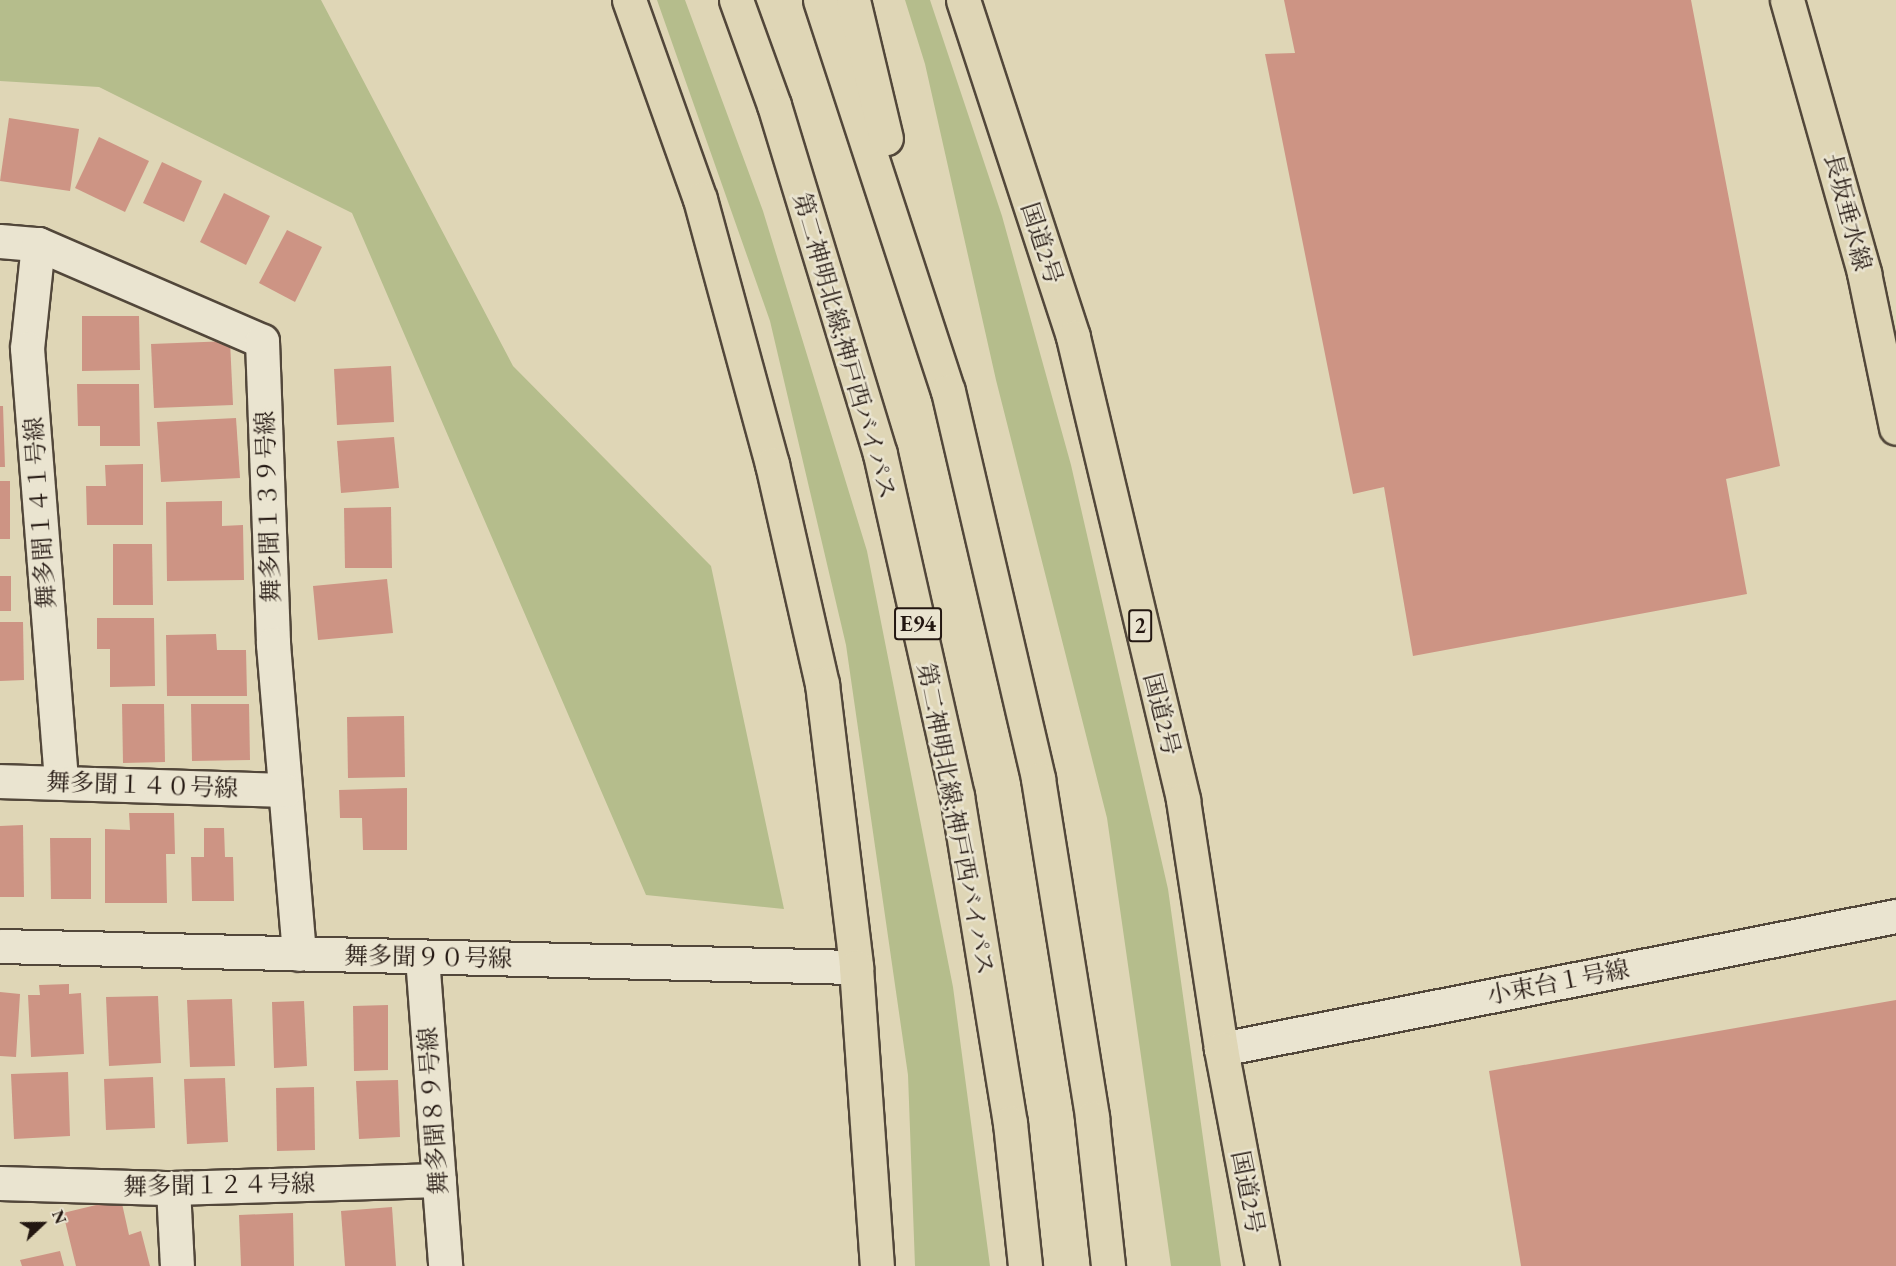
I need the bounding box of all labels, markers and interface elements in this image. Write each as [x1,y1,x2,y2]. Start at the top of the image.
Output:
street label: 長坂垂水線 [1819,150,1877,274]
street label: 第二神明北線;神戸西バイパス [787,189,903,503]
street label: 国道2号 [1015,199,1069,287]
street label: 舞多聞１３９号線 [250,411,286,603]
street label: 舞多聞１４１号線 [19,416,61,610]
road number: E94 [894,605,942,643]
road number: 2 [1128,607,1152,645]
street label: 第二神明北線;神戸西バイパス [912,660,1000,978]
street label: 国道2号 [1138,670,1186,758]
street label: 舞多聞１４０号線 [46,767,238,803]
street label: 舞多聞９０号線 [344,941,512,973]
street label: 小束台１号線 [1485,954,1631,1010]
street label: 舞多聞８９号線 [413,1026,453,1196]
street label: 国道2号 [1226,1148,1270,1236]
street label: 舞多聞１２４号線 [123,1169,315,1201]
north arrow [12,1194,72,1254]
text: N [47,1207,71,1227]

